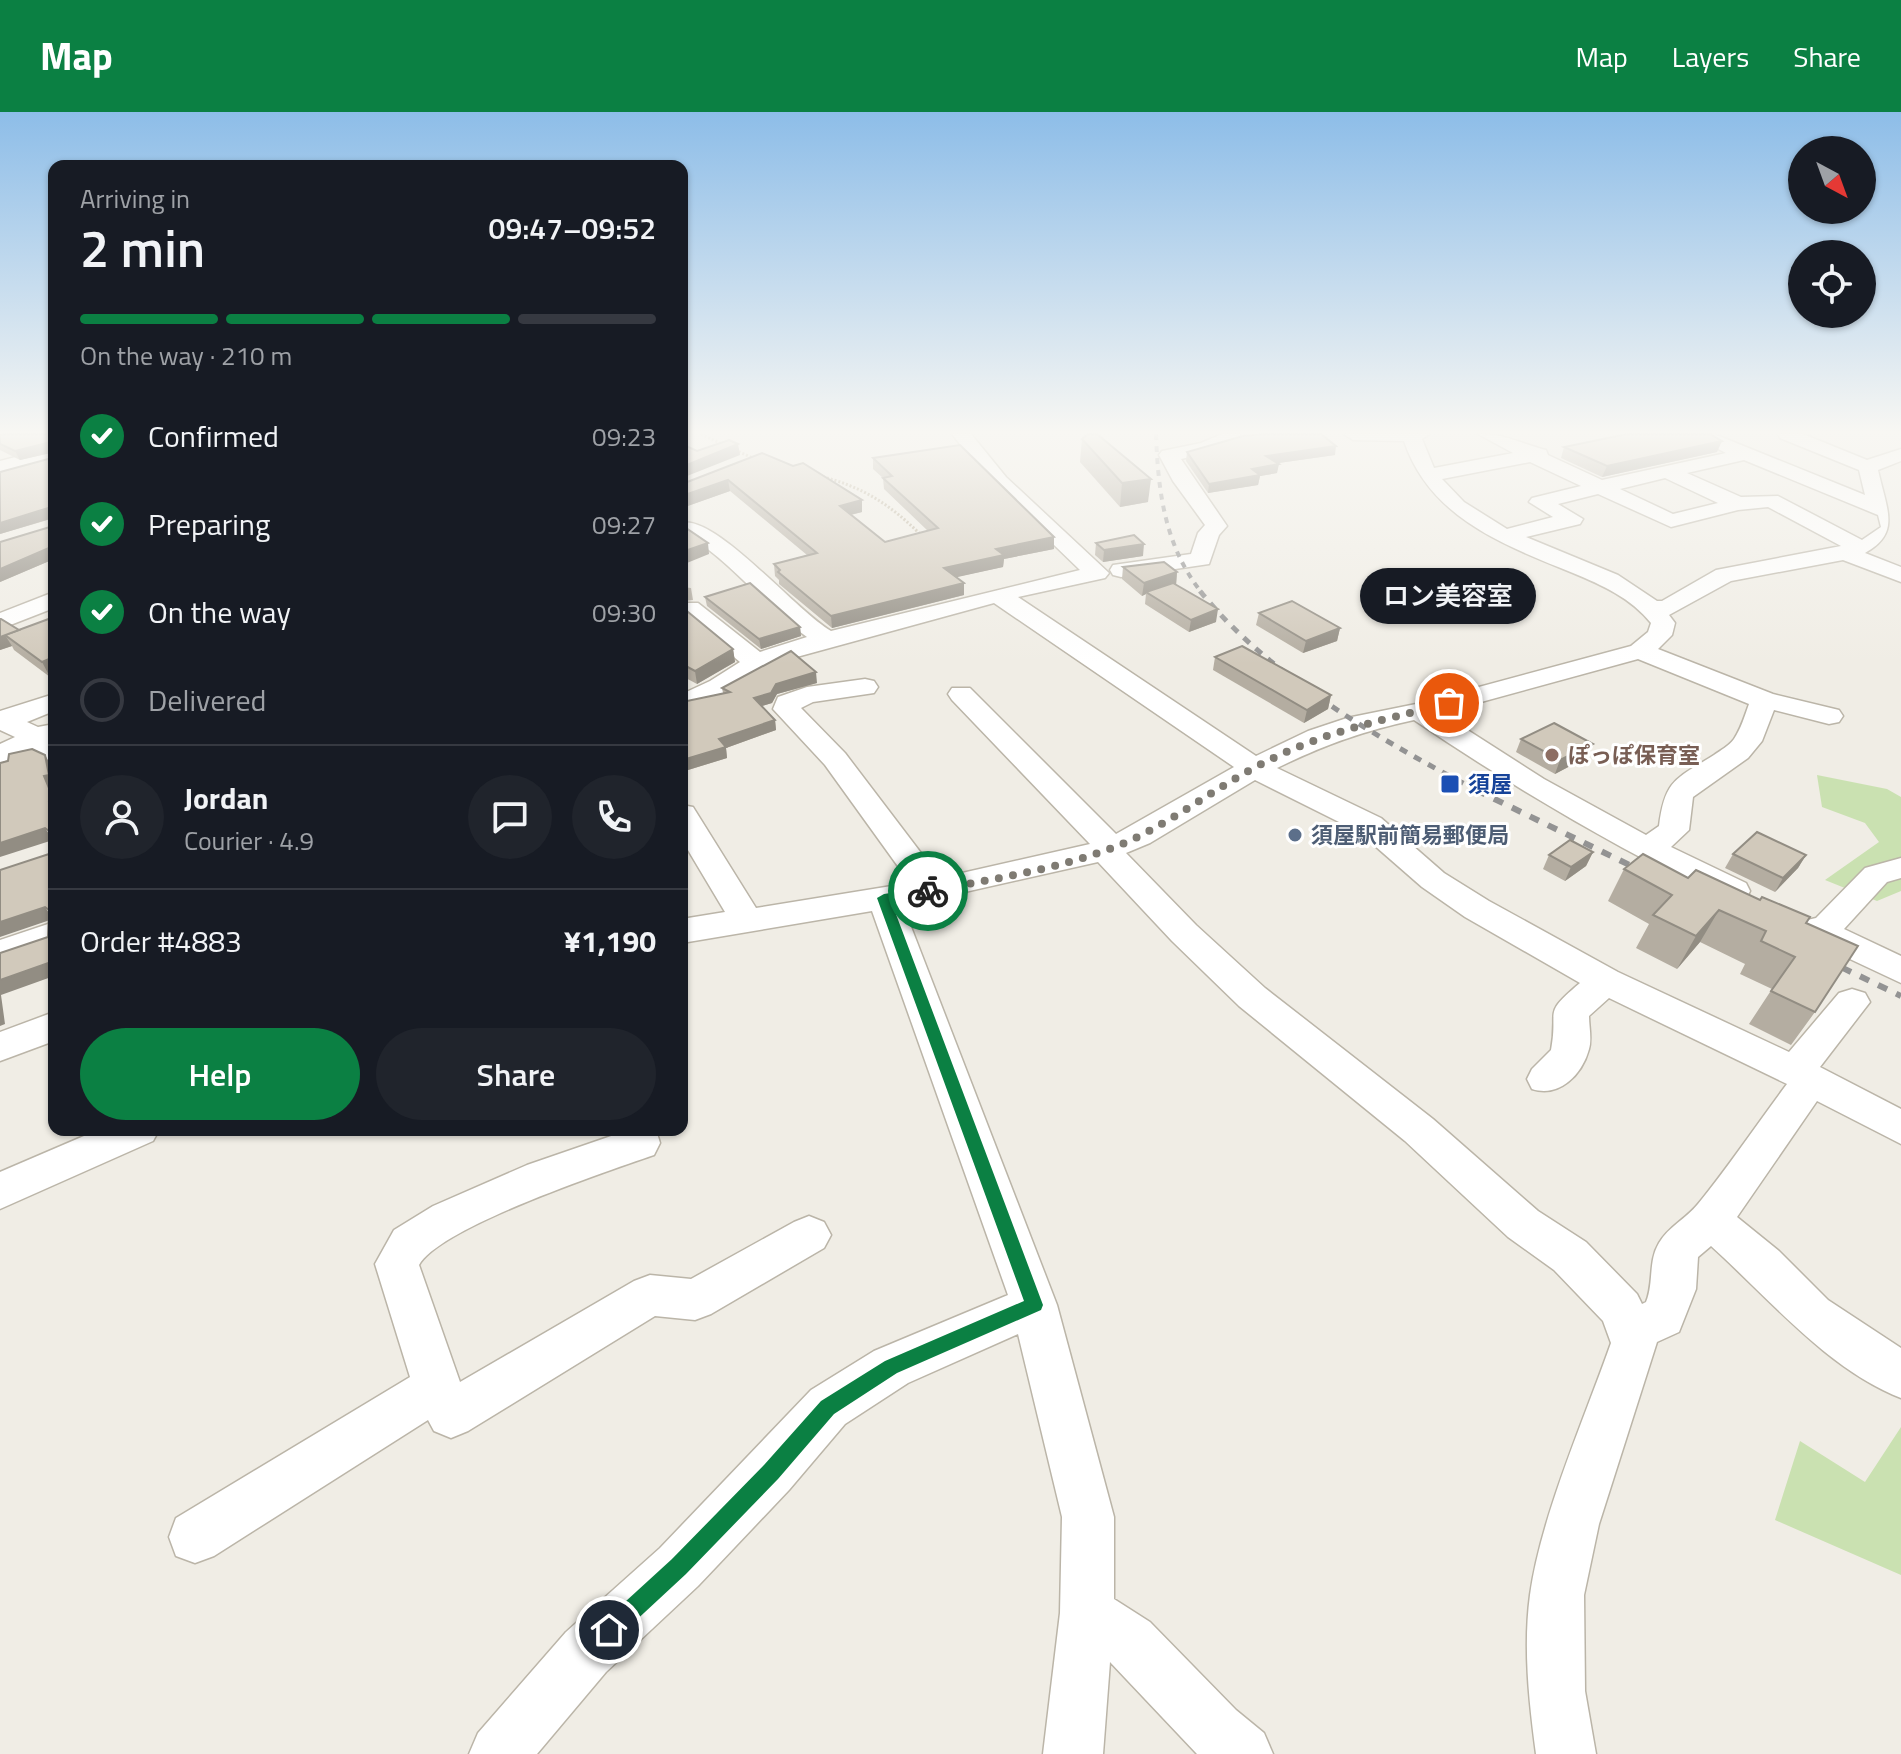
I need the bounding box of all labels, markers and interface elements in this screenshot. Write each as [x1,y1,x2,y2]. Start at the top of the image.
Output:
text: Map [40,27,113,85]
text: Map [1575,35,1628,78]
text: Layers [1672,35,1749,78]
text: Share [1793,35,1861,78]
north arrow [1788,136,1876,224]
map controls [1788,136,1876,328]
text: Arriving in [80,179,190,218]
text: 09:47–09:52 [489,205,656,251]
text: 2 min [80,208,205,287]
button: locate [1788,240,1876,328]
text: On the way · 210 m [80,336,292,375]
text: Confirmed [148,413,279,459]
icon: check [80,414,124,458]
text: 09:23 [592,417,656,456]
text: Preparing [148,501,270,547]
icon: check [80,502,124,546]
text: 09:27 [592,505,656,544]
callout: ロン美容室 [1361,567,1537,623]
text: ロン美容室 [1383,576,1513,615]
text: On the way [148,589,291,635]
icon: check [80,590,124,634]
text: 09:30 [592,593,656,632]
pin [1415,669,1483,737]
text: Delivered [148,677,266,723]
icon: bag [1427,681,1471,725]
place label: ぽっぽ保育室 [1568,738,1700,772]
marker: ぽっぽ保育室 [1543,746,1561,764]
place label: 須屋 [1468,767,1512,801]
marker: 須屋 [1439,773,1461,795]
button: person [80,775,164,859]
text: Jordan [184,775,268,821]
button: chat [468,775,552,859]
button: phone [572,775,656,859]
place label: 須屋駅前簡易郵便局 [1311,818,1509,852]
text: Courier · 4.9 [184,821,314,860]
marker: 須屋駅前簡易郵便局 [1286,826,1304,844]
courier [888,851,968,931]
icon: bike [906,869,950,913]
text: Order #4883 [80,918,242,964]
text: ¥1,190 [564,918,656,964]
button: Help [80,1028,360,1120]
button: Share [376,1028,656,1120]
pin [575,1596,643,1664]
icon: home [587,1608,631,1652]

